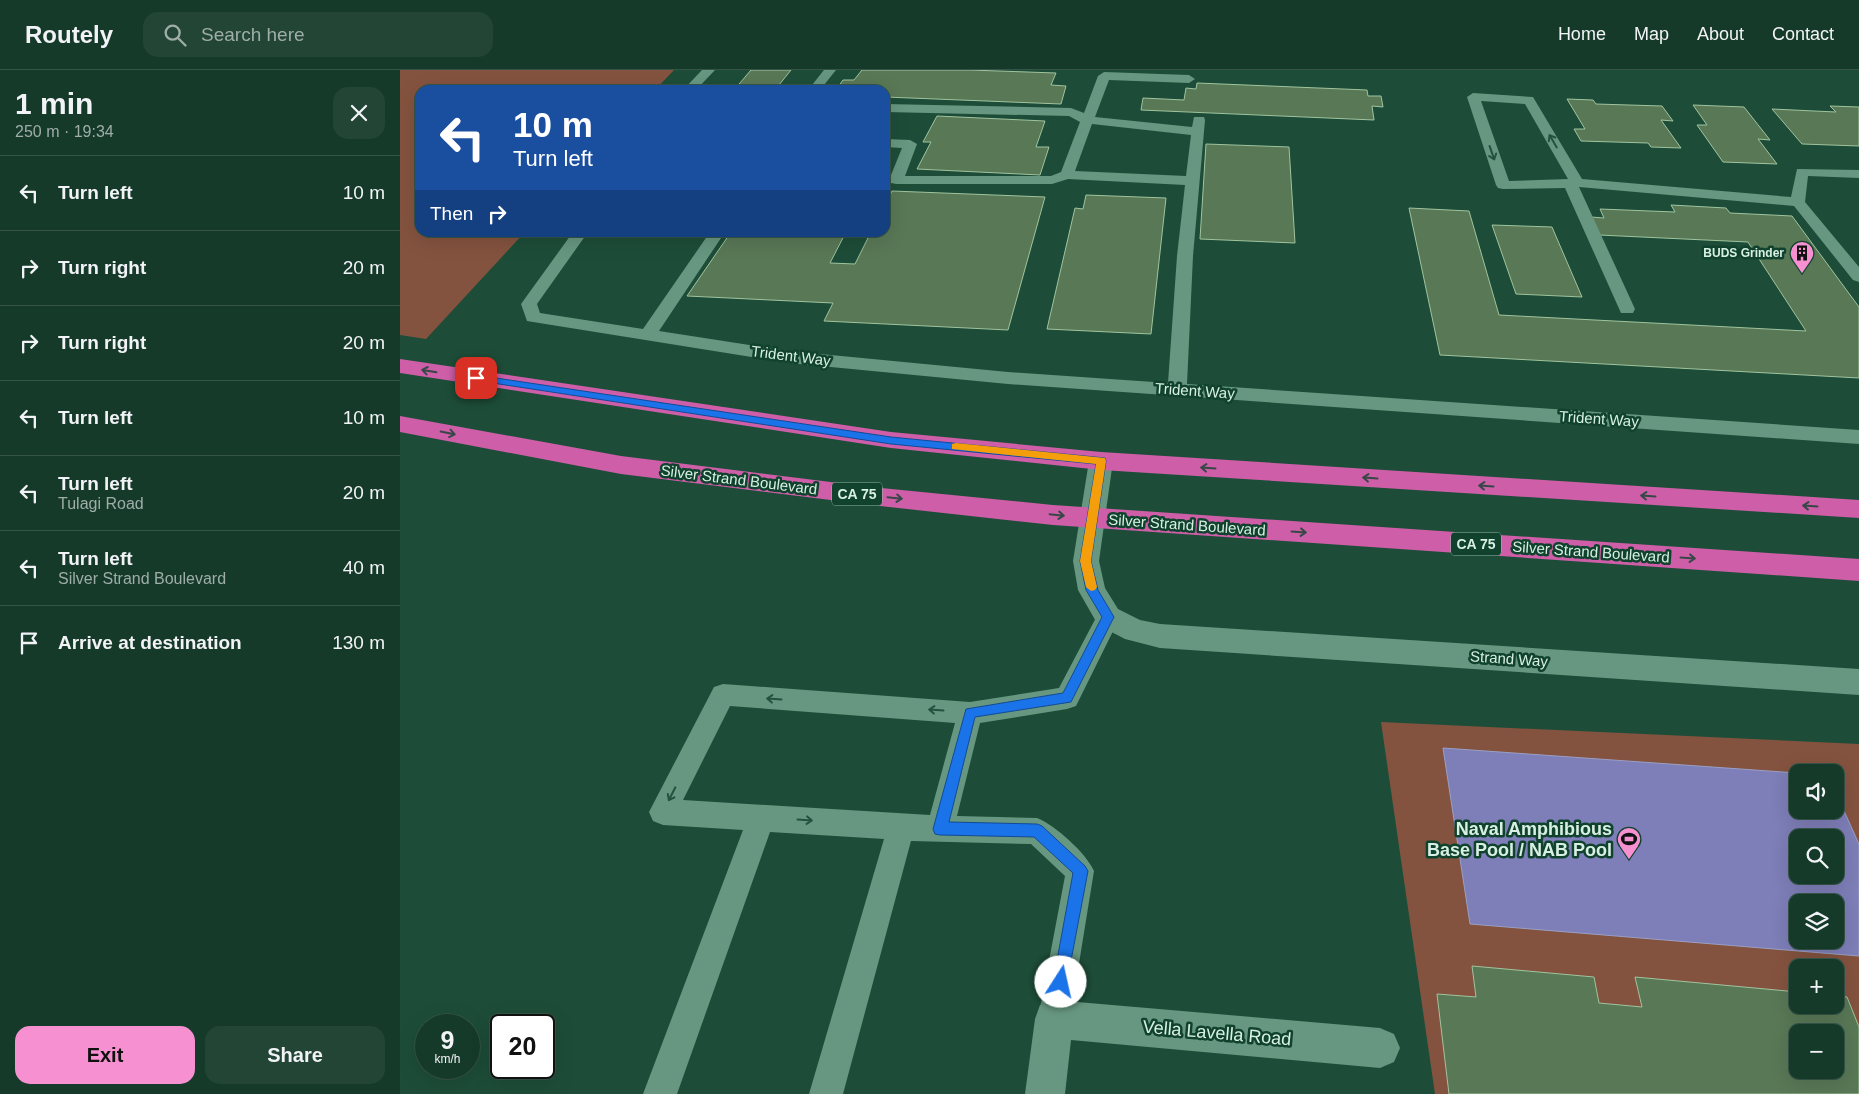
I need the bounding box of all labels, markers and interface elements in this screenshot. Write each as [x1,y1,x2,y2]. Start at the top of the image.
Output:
search box [143,12,493,57]
text: Routely [25,21,113,48]
icon: search [161,21,189,49]
text: Search here [201,24,305,45]
text: Home [1558,24,1606,44]
text: Map [1634,24,1669,44]
text: About [1697,24,1744,44]
text: Contact [1772,24,1834,44]
text: 1 min [15,87,93,120]
button: close [333,87,385,139]
icon: left [430,105,495,170]
text: 10 m [513,105,593,144]
text: 250 m · 19:34 [15,123,114,140]
one-way arrow [1547,135,1557,149]
one-way arrow [1488,145,1497,160]
text: Turn left [513,146,593,171]
icon: left [15,179,43,207]
text: Turn left [58,182,133,203]
text: 10 m [343,182,385,203]
icon: right [483,200,511,228]
text: Then [430,203,473,224]
building icon: BUDS Grinder [1789,240,1815,274]
place label: BUDS Grinder [1703,246,1784,260]
icon: right [15,254,43,282]
text: Turn right [58,257,146,278]
text: 20 m [343,257,385,278]
icon: right [15,329,43,357]
text: Turn right [58,332,146,353]
text: 20 m [343,332,385,353]
street label: Trident Way [750,342,832,369]
pin [455,357,497,399]
icon: arrive [462,364,490,392]
one-way arrow [421,366,437,376]
street label: Trident Way [1155,379,1236,402]
icon: left [15,404,43,432]
text: Turn left [58,407,133,428]
text: 10 m [343,407,385,428]
street label: Trident Way [1559,407,1640,430]
one-way arrow [440,429,456,438]
street label: Silver Strand Boulevard [660,461,818,498]
one-way arrow [1201,463,1217,472]
text: Turn left [58,473,133,494]
one-way arrow [1363,474,1379,483]
icon: left [15,479,43,507]
one-way arrow [1478,481,1494,490]
text: 20 m [343,482,385,503]
road number: CA 75 [832,482,882,506]
one-way arrow [1640,491,1656,501]
one-way arrow [887,494,903,503]
text: Tulagi Road [58,495,144,512]
one-way arrow [1803,502,1819,511]
one-way arrow [1049,510,1065,520]
street label: Silver Strand Boulevard [1108,511,1266,538]
one-way arrow [1290,528,1306,537]
road number: CA 75 [1451,532,1501,556]
street label: Silver Strand Boulevard [1512,538,1670,565]
text: Turn left [58,548,133,569]
icon: left [15,554,43,582]
one-way arrow [1679,554,1695,563]
text: 40 m [343,557,385,578]
text: Silver Strand Boulevard [58,570,226,587]
icon: arrive [15,629,43,657]
text: Arrive at destination [58,632,242,653]
text: 130 m [332,632,385,653]
street label: Strand Way [1470,647,1549,670]
one-way arrow [767,694,783,703]
one-way arrow [929,706,945,715]
map controls [1789,764,1844,1079]
button: sound [1789,764,1844,819]
one-way arrow [667,786,677,801]
one-way arrow [797,816,813,825]
place label: Naval Amphibious Base Pool / NAB Pool [1427,819,1612,860]
sports icon: Naval Amphibious Base Pool / NAB Pool [1616,826,1642,860]
button: search [1789,829,1844,884]
button: layers [1789,894,1844,949]
position arrow [1034,955,1086,1007]
button: + [1789,959,1844,1014]
speed limit sign: 20 [490,1014,555,1079]
street label: Vella Lavella Road [1142,1017,1292,1049]
button: − [1789,1024,1844,1079]
button: Exit [15,1026,195,1084]
button: Share [205,1026,385,1084]
text: 9 [441,1026,454,1054]
text: km/h [434,1052,461,1066]

